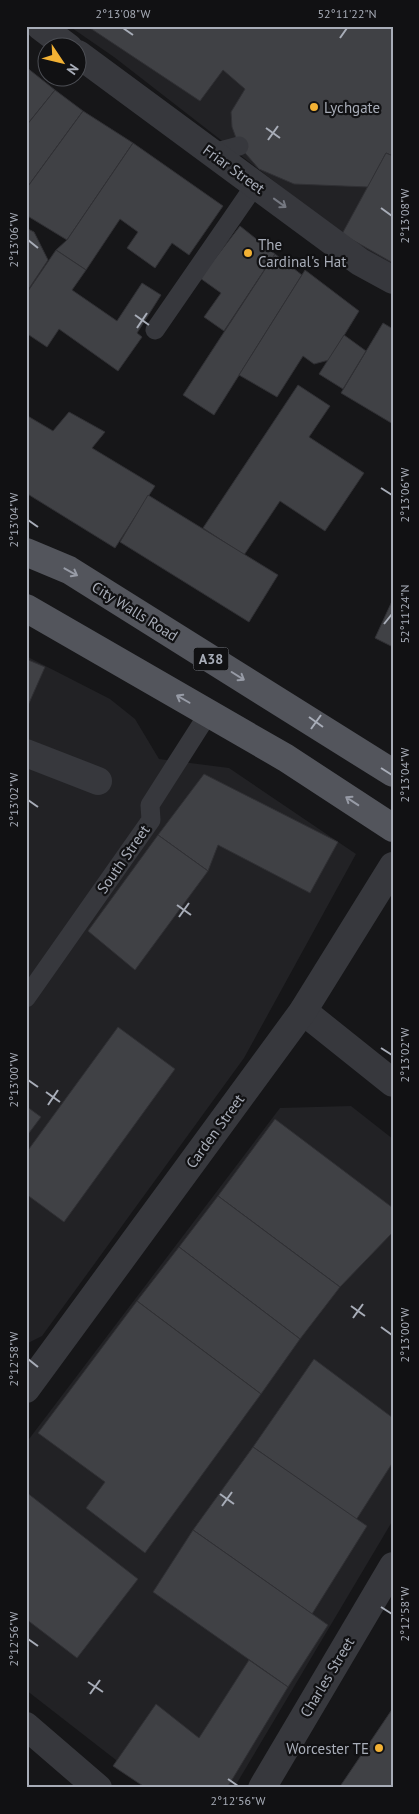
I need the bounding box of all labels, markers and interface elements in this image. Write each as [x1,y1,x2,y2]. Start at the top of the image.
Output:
text: 2°13'08"W [96,6,150,21]
text: 52°11'22"N [317,6,377,21]
north arrow [38,38,88,88]
text: N [63,61,83,78]
place label: Lychgate [324,98,380,117]
marker: Lychgate [308,101,320,113]
street label: Friar Street [199,140,269,198]
text: 2°13'08"W [397,189,412,243]
one-way arrow [273,198,287,208]
text: 2°13'06"W [6,213,21,267]
place label: The Cardinal's Hat [258,235,346,271]
marker: The Cardinal's Hat [242,247,254,259]
text: 2°13'06"W [397,468,412,522]
text: 2°13'04"W [6,493,21,547]
one-way arrow [63,567,78,577]
street label: City Walls Road [88,577,182,645]
text: 52°11'24"N [397,584,412,644]
road number: A38 [194,648,228,671]
one-way arrow [231,671,245,681]
one-way arrow [176,694,190,704]
text: 2°13'04"W [397,748,412,802]
text: 2°13'02"W [6,773,21,827]
one-way arrow [345,796,359,806]
street label: South Street [92,821,154,897]
text: 2°13'02"W [397,1028,412,1082]
text: 2°13'00"W [6,1053,21,1107]
street label: Carden Street [182,1090,248,1172]
text: 2°13'00"W [397,1308,412,1362]
text: 2°12'58"W [6,1332,21,1386]
text: 2°12'58"W [397,1587,412,1641]
text: 2°12'56"W [6,1612,21,1666]
street label: Charles Street [296,1634,358,1720]
place label: Worcester TE [286,1739,369,1758]
marker: Worcester TE [373,1742,385,1754]
text: 2°12'56"W [211,1793,265,1808]

